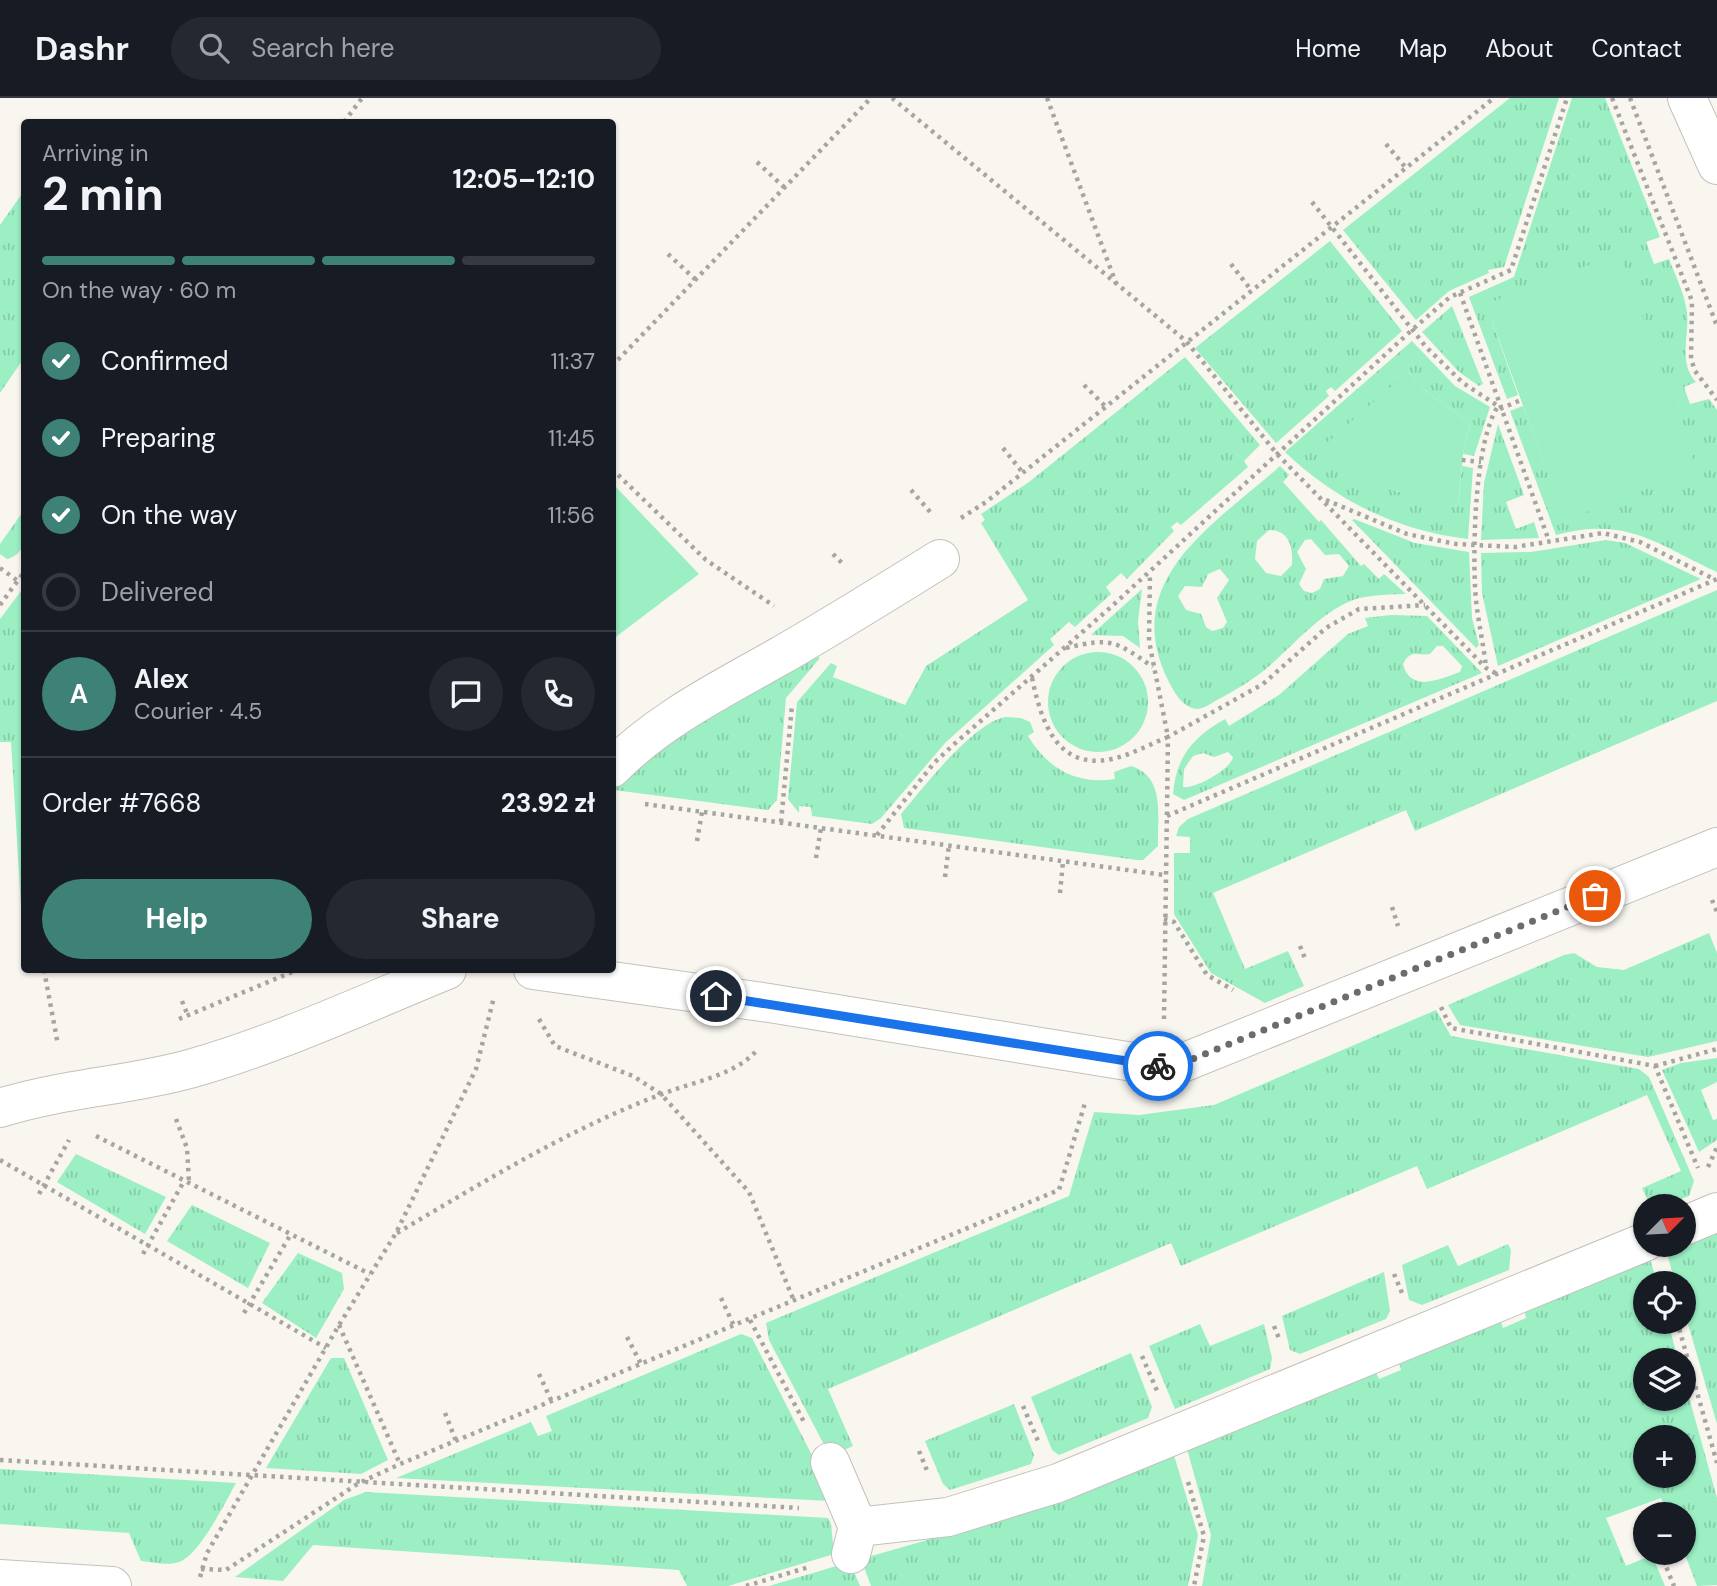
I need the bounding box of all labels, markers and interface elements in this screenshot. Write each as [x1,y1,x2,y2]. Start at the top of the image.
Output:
search box [171,17,661,80]
text: Dashr [35,27,129,70]
icon: search [195,29,233,67]
text: Search here [251,31,395,65]
text: Home [1295,33,1361,64]
text: Map [1399,33,1447,64]
text: About [1485,33,1554,64]
text: Contact [1592,33,1682,64]
text: Arriving in [42,138,148,168]
text: 12:05–12:10 [453,162,595,196]
text: 2 min [42,164,164,224]
text: On the way · 60 m [42,275,236,305]
icon: check [42,342,80,380]
text: Confirmed [101,344,228,378]
text: 11:37 [551,346,595,376]
icon: check [42,419,80,457]
text: Preparing [101,421,216,455]
text: 11:45 [548,423,595,453]
icon: check [42,496,80,534]
text: On the way [101,498,237,532]
text: 11:56 [548,500,595,530]
text: Delivered [101,575,214,609]
button: chat [429,657,503,731]
button: phone [521,657,595,731]
text: Alex [134,662,189,696]
text: A [70,677,88,711]
text: Courier · 4.5 [134,696,262,726]
text: Order #7668 [42,786,201,820]
text: 23.92 zł [501,786,595,820]
pin [1565,866,1625,926]
icon: bag [1576,877,1614,915]
button: Help [42,879,312,959]
button: Share [326,879,595,959]
pin [686,966,746,1026]
icon: home [697,977,735,1015]
courier [1123,1031,1193,1101]
icon: bike [1139,1047,1177,1085]
north arrow [1633,1194,1696,1256]
map controls [1633,1194,1696,1565]
button: locate [1633,1271,1696,1334]
button: layers [1633,1348,1696,1411]
button: + [1633,1425,1696,1488]
button: − [1633,1502,1696,1565]

